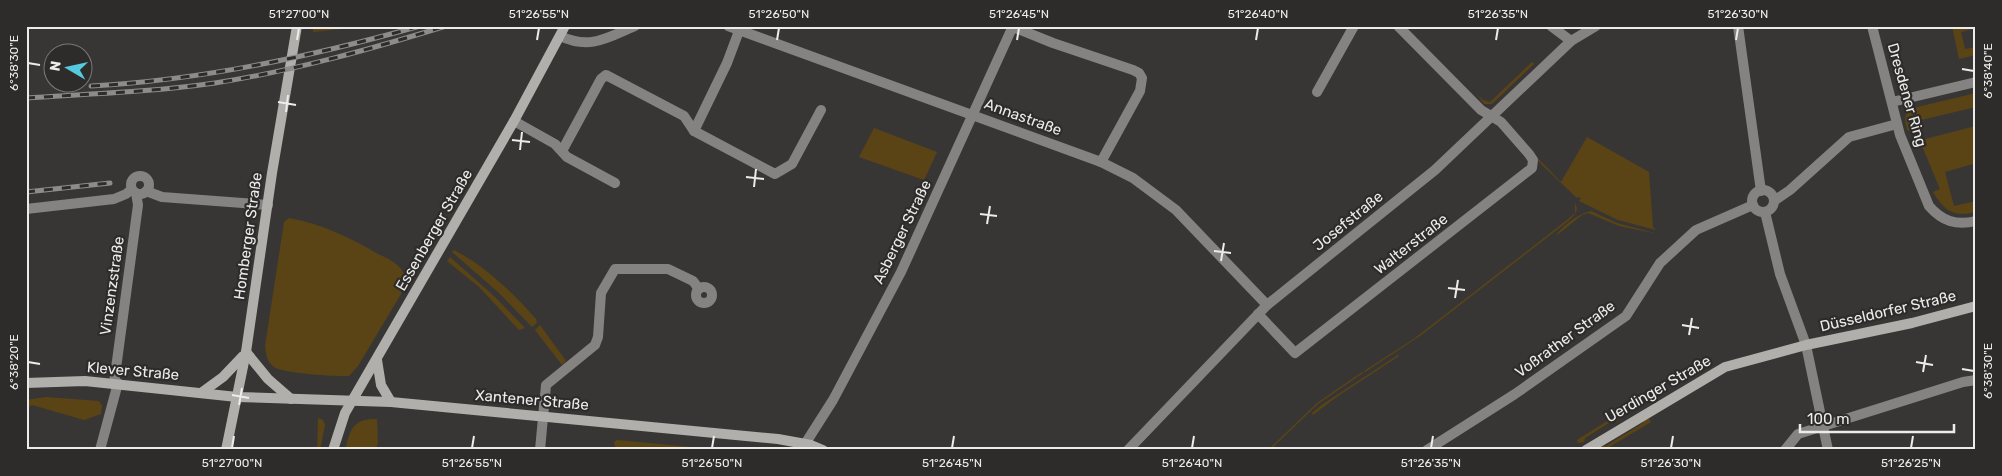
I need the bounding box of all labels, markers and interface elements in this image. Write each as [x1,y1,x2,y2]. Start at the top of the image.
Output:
text: 51°27'00"N [269,7,329,21]
text: 51°26'55"N [509,7,569,21]
text: 51°26'50"N [749,7,809,21]
text: 51°26'45"N [989,7,1049,21]
text: 51°26'40"N [1228,7,1288,21]
text: 51°26'35"N [1468,7,1528,21]
text: 51°26'30"N [1708,7,1768,21]
text: 6°38'30"E [7,35,21,91]
street label: Dresdener Ring [1884,41,1930,149]
north arrow [42,42,92,92]
text: 6°38'40"E [1981,43,1995,99]
text: N [46,60,65,72]
street label: Annastraße [982,95,1064,139]
street label: Essenberger Straße [392,166,476,294]
street label: Homberger Straße [230,171,266,301]
street label: Asberger Straße [869,177,935,287]
street label: Josefstraße [1310,187,1386,255]
street label: Walterstraße [1371,210,1451,278]
street label: Vinzenzstraße [96,235,128,337]
street label: Düsseldorfer Straße [1818,287,1958,335]
street label: Voßrather Straße [1512,297,1618,381]
text: 6°38'20"E [7,334,21,390]
text: 6°38'30"E [1981,343,1995,399]
street label: Uerdinger Straße [1602,352,1714,426]
street label: Klever Straße [86,358,180,384]
street label: Xantener Straße [475,386,589,414]
scale bar [1800,401,1953,433]
text: 100 m [1807,410,1849,428]
text: 51°27'00"N [202,456,262,470]
text: 51°26'55"N [442,456,502,470]
text: 51°26'50"N [682,456,742,470]
text: 51°26'45"N [922,456,982,470]
text: 51°26'40"N [1162,456,1222,470]
text: 51°26'35"N [1401,456,1461,470]
text: 51°26'30"N [1641,456,1701,470]
text: 51°26'25"N [1881,456,1941,470]

